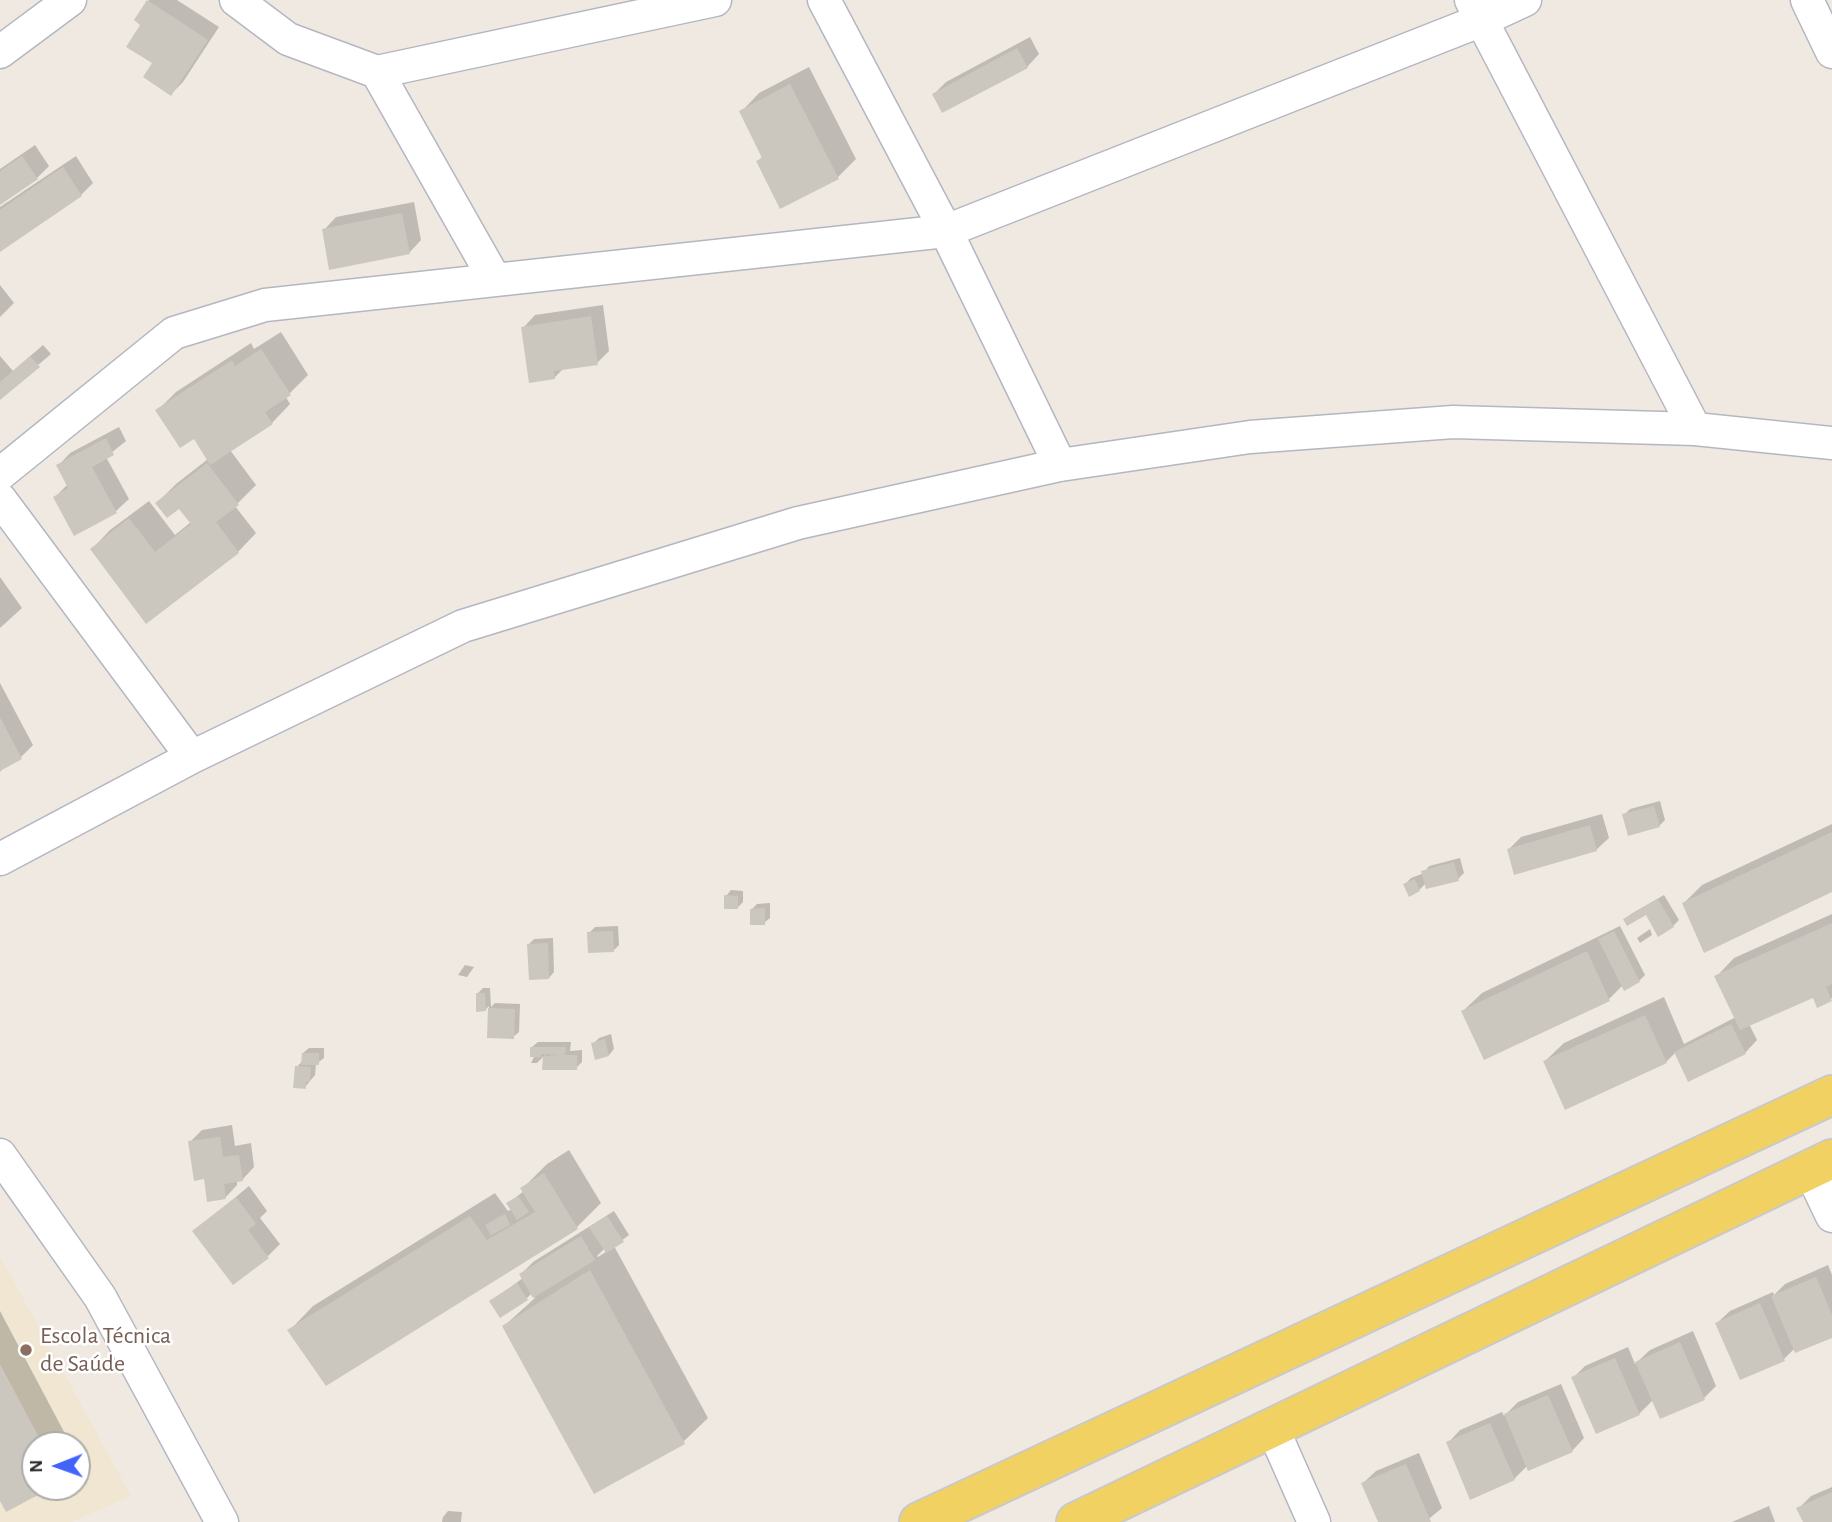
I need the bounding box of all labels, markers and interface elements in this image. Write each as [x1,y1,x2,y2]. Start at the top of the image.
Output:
place label: Escola Técnica de Saúde [40,1322,171,1378]
marker: Escola Técnica de Saúde [18,1342,34,1358]
north arrow [21,1431,91,1501]
text: N [27,1460,46,1473]

